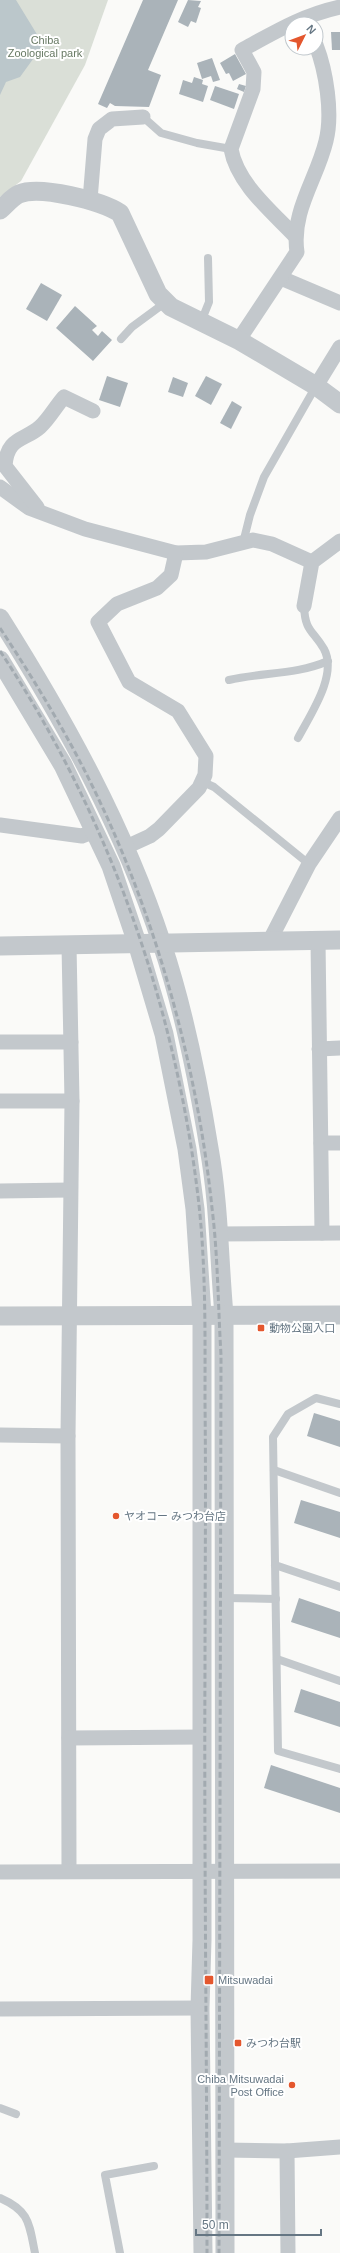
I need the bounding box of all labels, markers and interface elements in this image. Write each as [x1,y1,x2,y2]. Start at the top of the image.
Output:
north arrow [284,16,324,56]
text: N [304,22,319,36]
park label: Chiba Zoological park [8,34,83,59]
place label: 動物公園入口 [269,1322,335,1334]
marker: 動物公園入口 [256,1323,266,1333]
place label: ヤオコー みつわ台店 [124,1510,226,1522]
marker: ヤオコー みつわ台店 [111,1511,121,1521]
marker: Mitsuwadai [203,1974,215,1986]
place label: Mitsuwadai [218,1974,273,1986]
place label: みつわ台駅 [246,2037,301,2049]
marker: みつわ台駅 [233,2038,243,2048]
place label: Chiba Mitsuwadai Post Office [197,2073,284,2098]
marker: Chiba Mitsuwadai Post Office [287,2080,297,2090]
scale bar [196,2211,321,2237]
text: 50 m [202,2218,229,2232]

